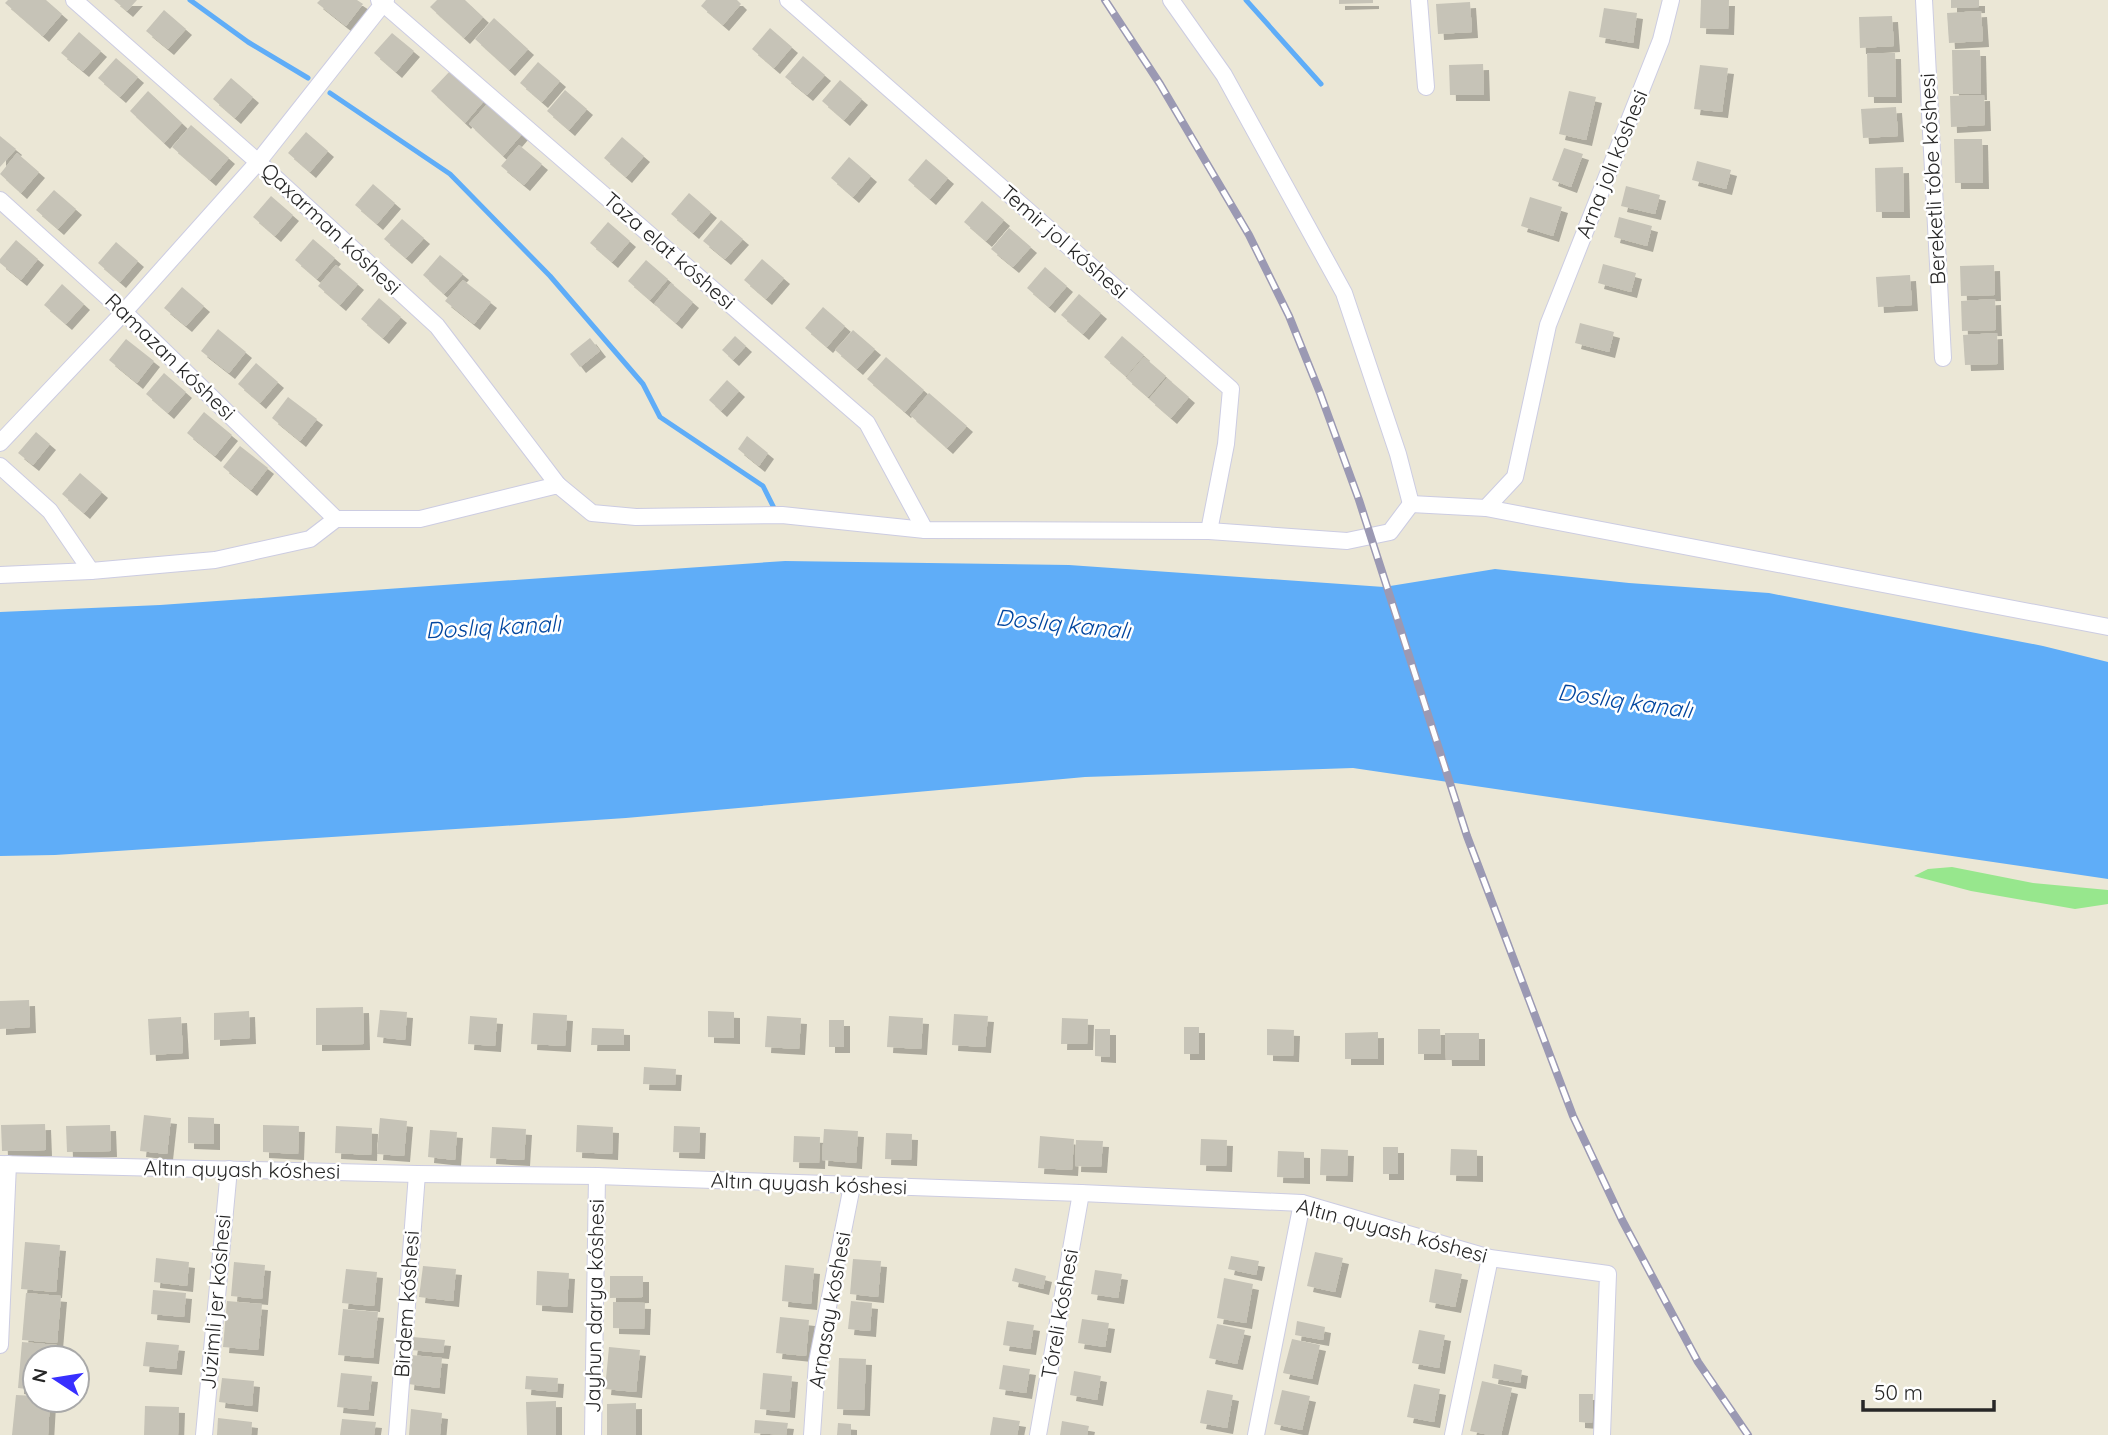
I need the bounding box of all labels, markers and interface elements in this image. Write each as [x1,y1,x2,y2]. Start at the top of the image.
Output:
street label: Bereketli tóbe kóshesi [1913,73,1951,286]
street label: Arna jolı kóshesi [1570,86,1653,242]
street label: Qaxarman kóshesi [256,157,407,300]
street label: Temir jol kóshesi [996,179,1134,304]
street label: Taza elat kóshesi [598,186,741,315]
street label: Ramazan kóshesi [100,287,241,425]
water label: Doslıq kanalı [994,602,1134,645]
water label: Doslıq kanalı [425,608,563,645]
water label: Doslıq kanalı [1556,677,1696,725]
street label: Altın quyash kóshesi [144,1154,341,1184]
street label: Altın quyash kóshesi [710,1167,908,1199]
street label: Altın quyash kóshesi [1294,1192,1491,1268]
street label: Jayhun darya kóshesi [579,1199,609,1413]
street label: Júzimli jer kóshesi [194,1213,236,1391]
street label: Arnasay kóshesi [802,1229,856,1390]
street label: Birdem kóshesi [388,1230,424,1378]
street label: Tóreli kóshesi [1035,1247,1083,1381]
north arrow [21,1344,91,1414]
text: N [26,1366,53,1385]
scale bar [1863,1368,1994,1412]
text: 50 m [1874,1379,1923,1405]

